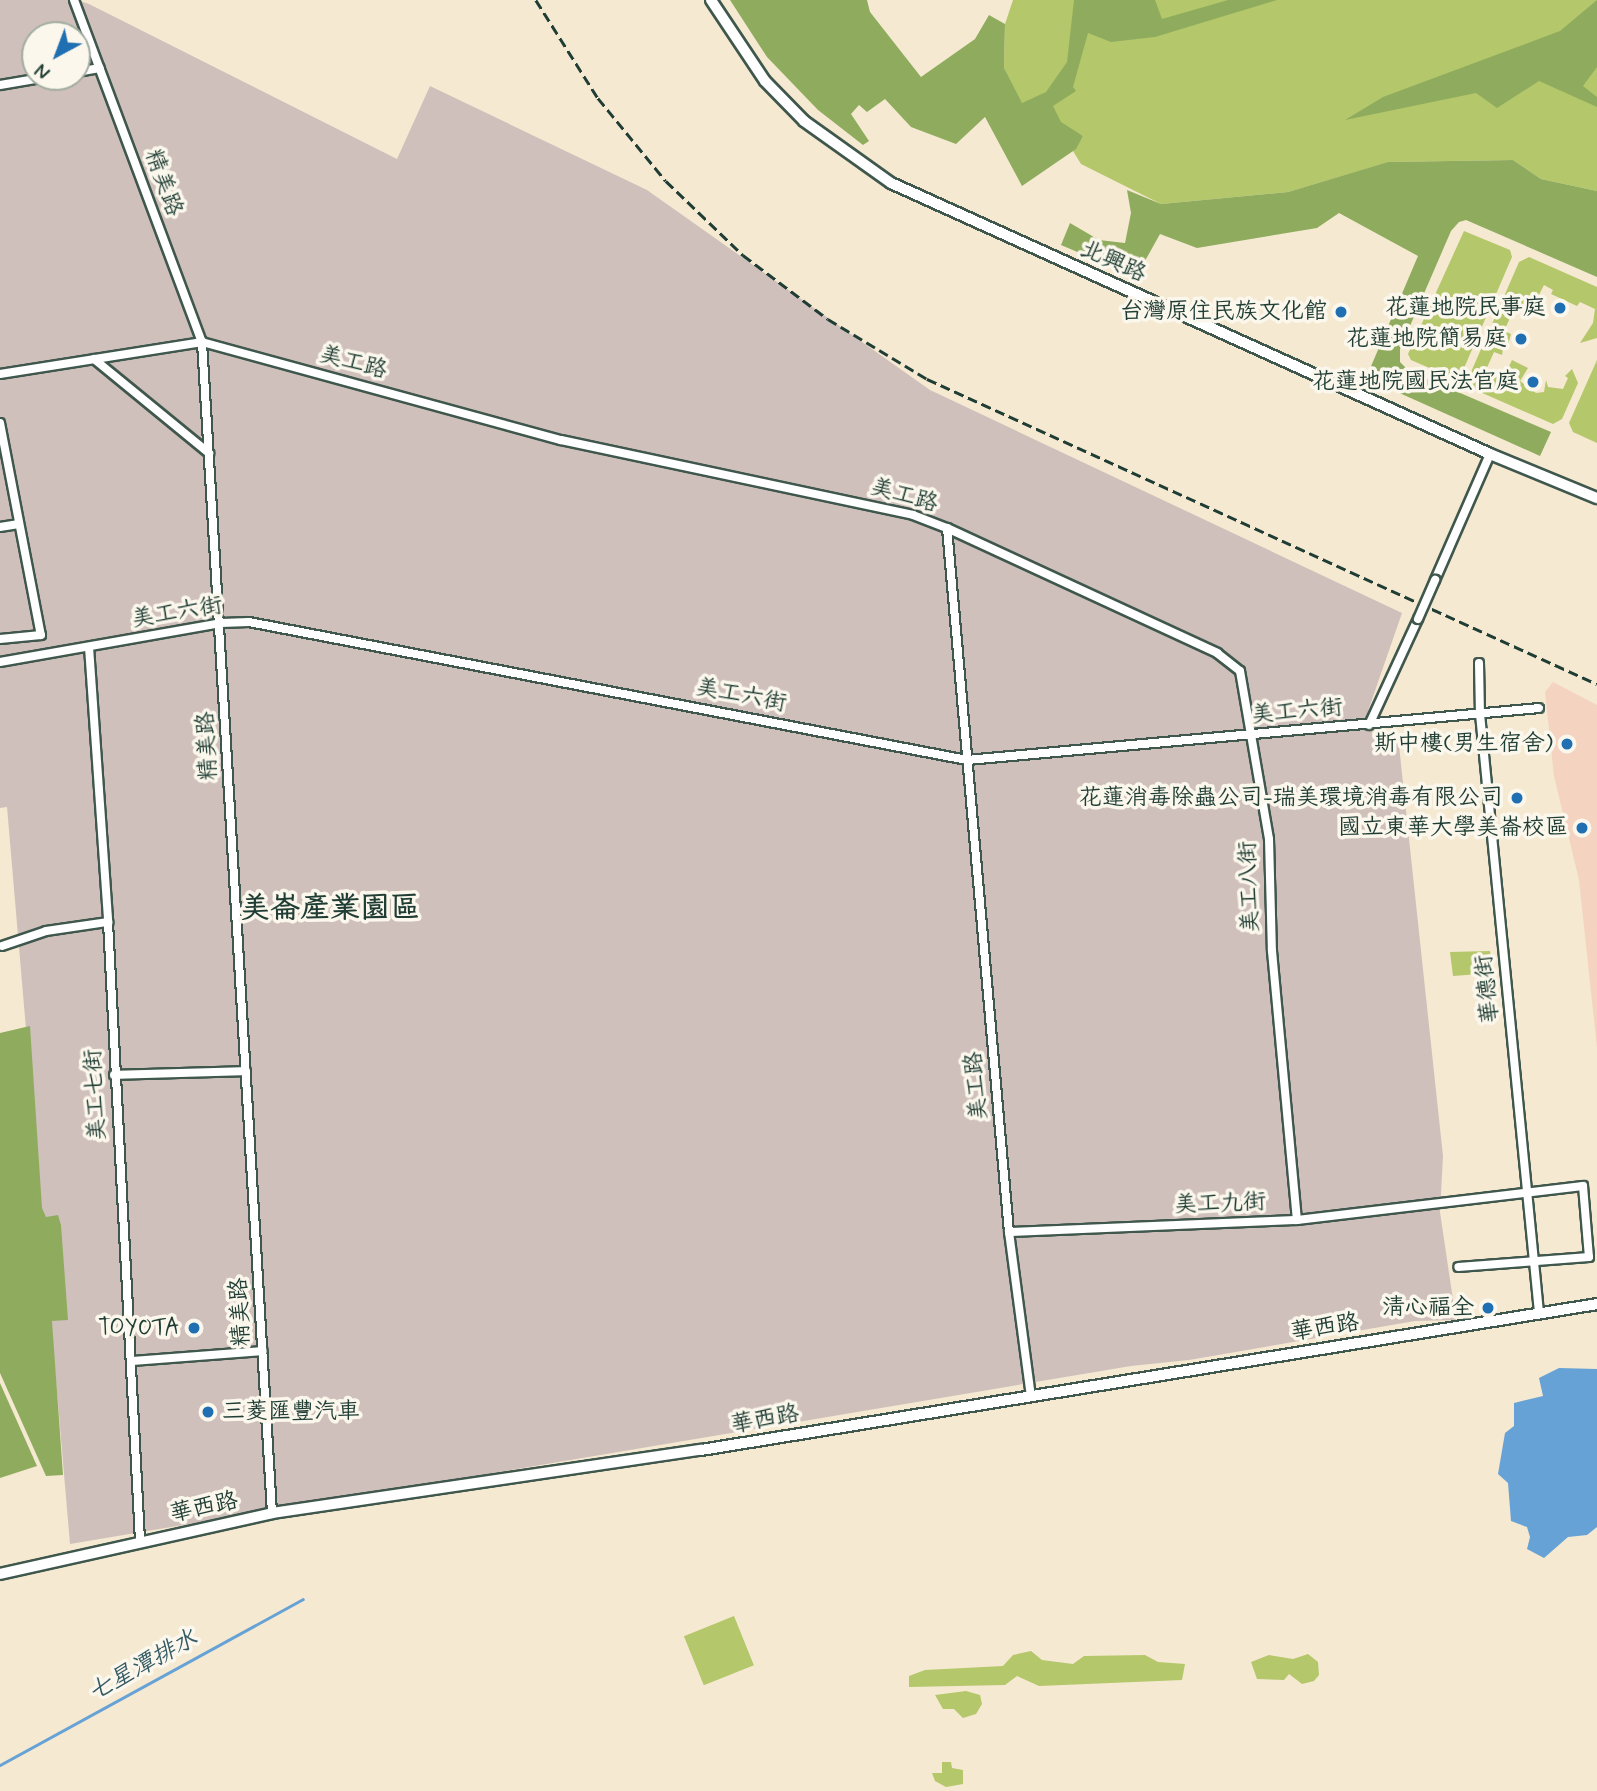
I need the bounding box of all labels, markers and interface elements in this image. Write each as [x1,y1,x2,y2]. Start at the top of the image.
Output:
north arrow [21,21,91,91]
text: N [30,57,56,84]
street label: 精美路 [138,146,188,220]
street label: 北興路 [1076,235,1150,289]
place label: 花蓮地院民事庭 [1385,294,1546,322]
place label: 台灣原住民族文化館 [1120,298,1327,326]
marker: 花蓮地院民事庭 [1552,300,1568,316]
marker: 台灣原住民族文化館 [1333,304,1349,320]
place label: 花蓮地院簡易庭 [1346,325,1507,353]
marker: 花蓮地院簡易庭 [1513,331,1529,347]
street label: 美工路 [316,341,390,385]
place label: 花蓮地院國民法官庭 [1312,368,1519,396]
marker: 花蓮地院國民法官庭 [1525,374,1541,390]
street label: 美工路 [867,473,941,519]
street label: 美工六街 [129,592,225,634]
street label: 美工六街 [693,674,789,718]
street label: 美工六街 [1250,694,1344,730]
street label: 精美路 [192,711,224,781]
place label: 斯中樓(男生宿舍) [1374,730,1553,758]
marker: 斯中樓(男生宿舍) [1559,736,1575,752]
place label: 花蓮消毒除蟲公司-瑞美環境消毒有限公司 [1079,784,1503,812]
marker: 花蓮消毒除蟲公司-瑞美環境消毒有限公司 [1509,790,1525,806]
place label: 國立東華大學美崙校區 [1338,814,1568,842]
marker: 國立東華大學美崙校區 [1574,820,1590,836]
street label: 美工八街 [1235,841,1265,933]
district label: 美崙產業園區 [240,891,420,927]
street label: 華德街 [1471,953,1505,1025]
street label: 美工七街 [80,1048,112,1142]
street label: 美工路 [960,1050,994,1122]
street label: 美工九街 [1174,1189,1266,1219]
street label: 精美路 [225,1277,257,1347]
place label: 清心福全 [1382,1294,1474,1322]
marker: 清心福全 [1480,1300,1496,1316]
street label: 華西路 [1289,1309,1361,1347]
place label: TOYOTA [98,1314,180,1342]
marker: TOYOTA [186,1320,202,1336]
place label: 三菱匯豐汽車 [222,1398,360,1426]
street label: 華西路 [729,1400,801,1440]
marker: 三菱匯豐汽車 [200,1404,216,1420]
street label: 華西路 [167,1487,241,1529]
water label: 七星潭排水 [84,1624,202,1708]

